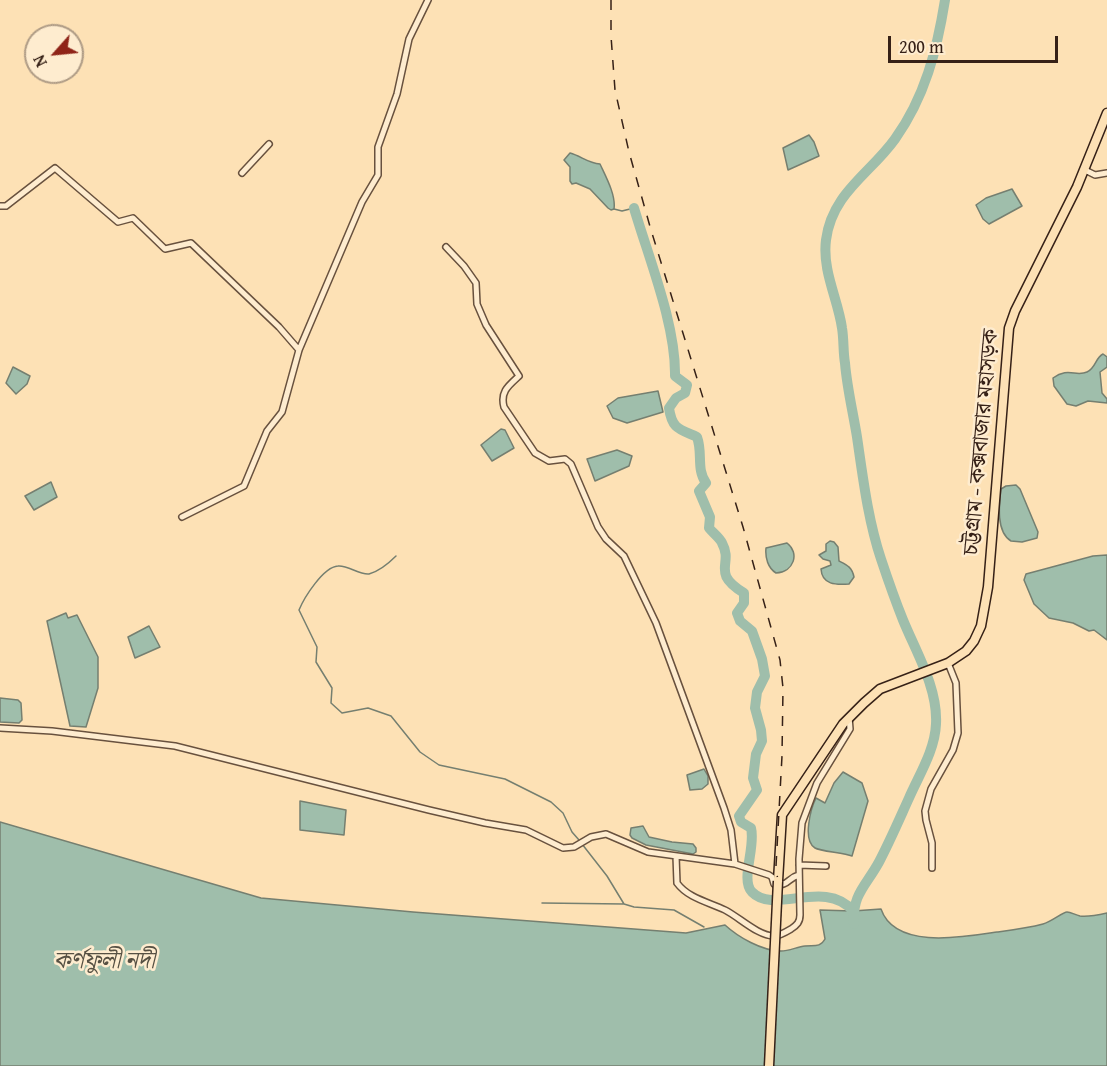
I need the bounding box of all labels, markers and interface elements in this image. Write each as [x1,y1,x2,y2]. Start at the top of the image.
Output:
north arrow [24,24,84,84]
scale bar [891,24,1060,62]
text: 200 m [899,33,944,60]
text: N [27,51,53,71]
street label: চট্টগ্রাম - কক্সবাজার মহাসড়ক [959,328,1005,556]
water label: কর্ণফুলী নদী [53,948,155,976]

